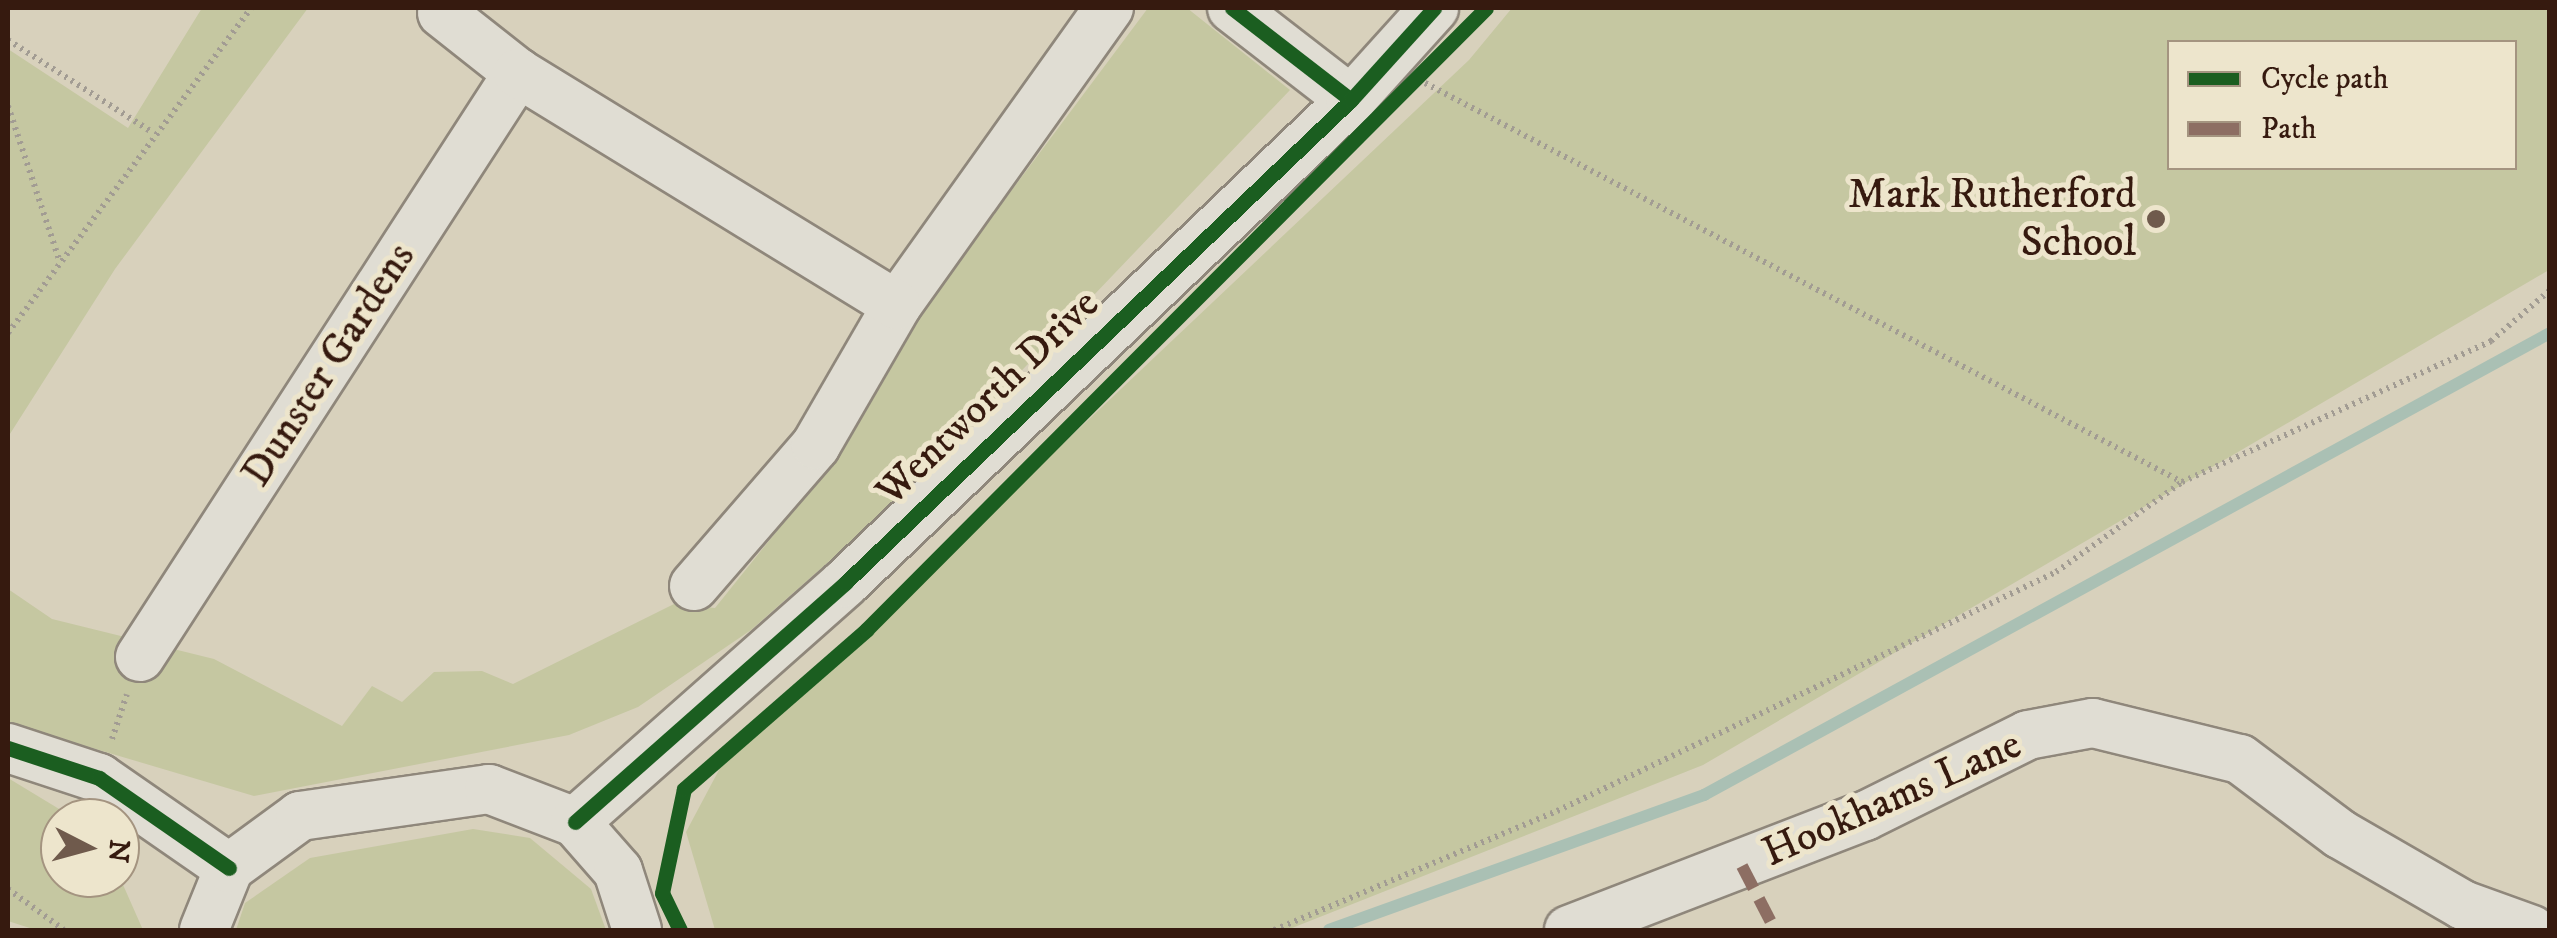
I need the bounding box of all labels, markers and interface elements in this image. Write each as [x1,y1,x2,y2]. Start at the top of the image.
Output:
legend [2167,40,2517,170]
text: Cycle path [2261,61,2389,98]
text: Path [2261,111,2317,148]
place label: Mark Rutherford School [1848,170,2136,268]
marker: Mark Rutherford School [2145,208,2167,230]
street label: Dunster Gardens [232,234,426,496]
street label: Wentworth Drive [866,279,1110,517]
street label: Hookhams Lane [1755,719,2029,879]
north arrow [40,798,140,898]
text: N [100,838,137,864]

